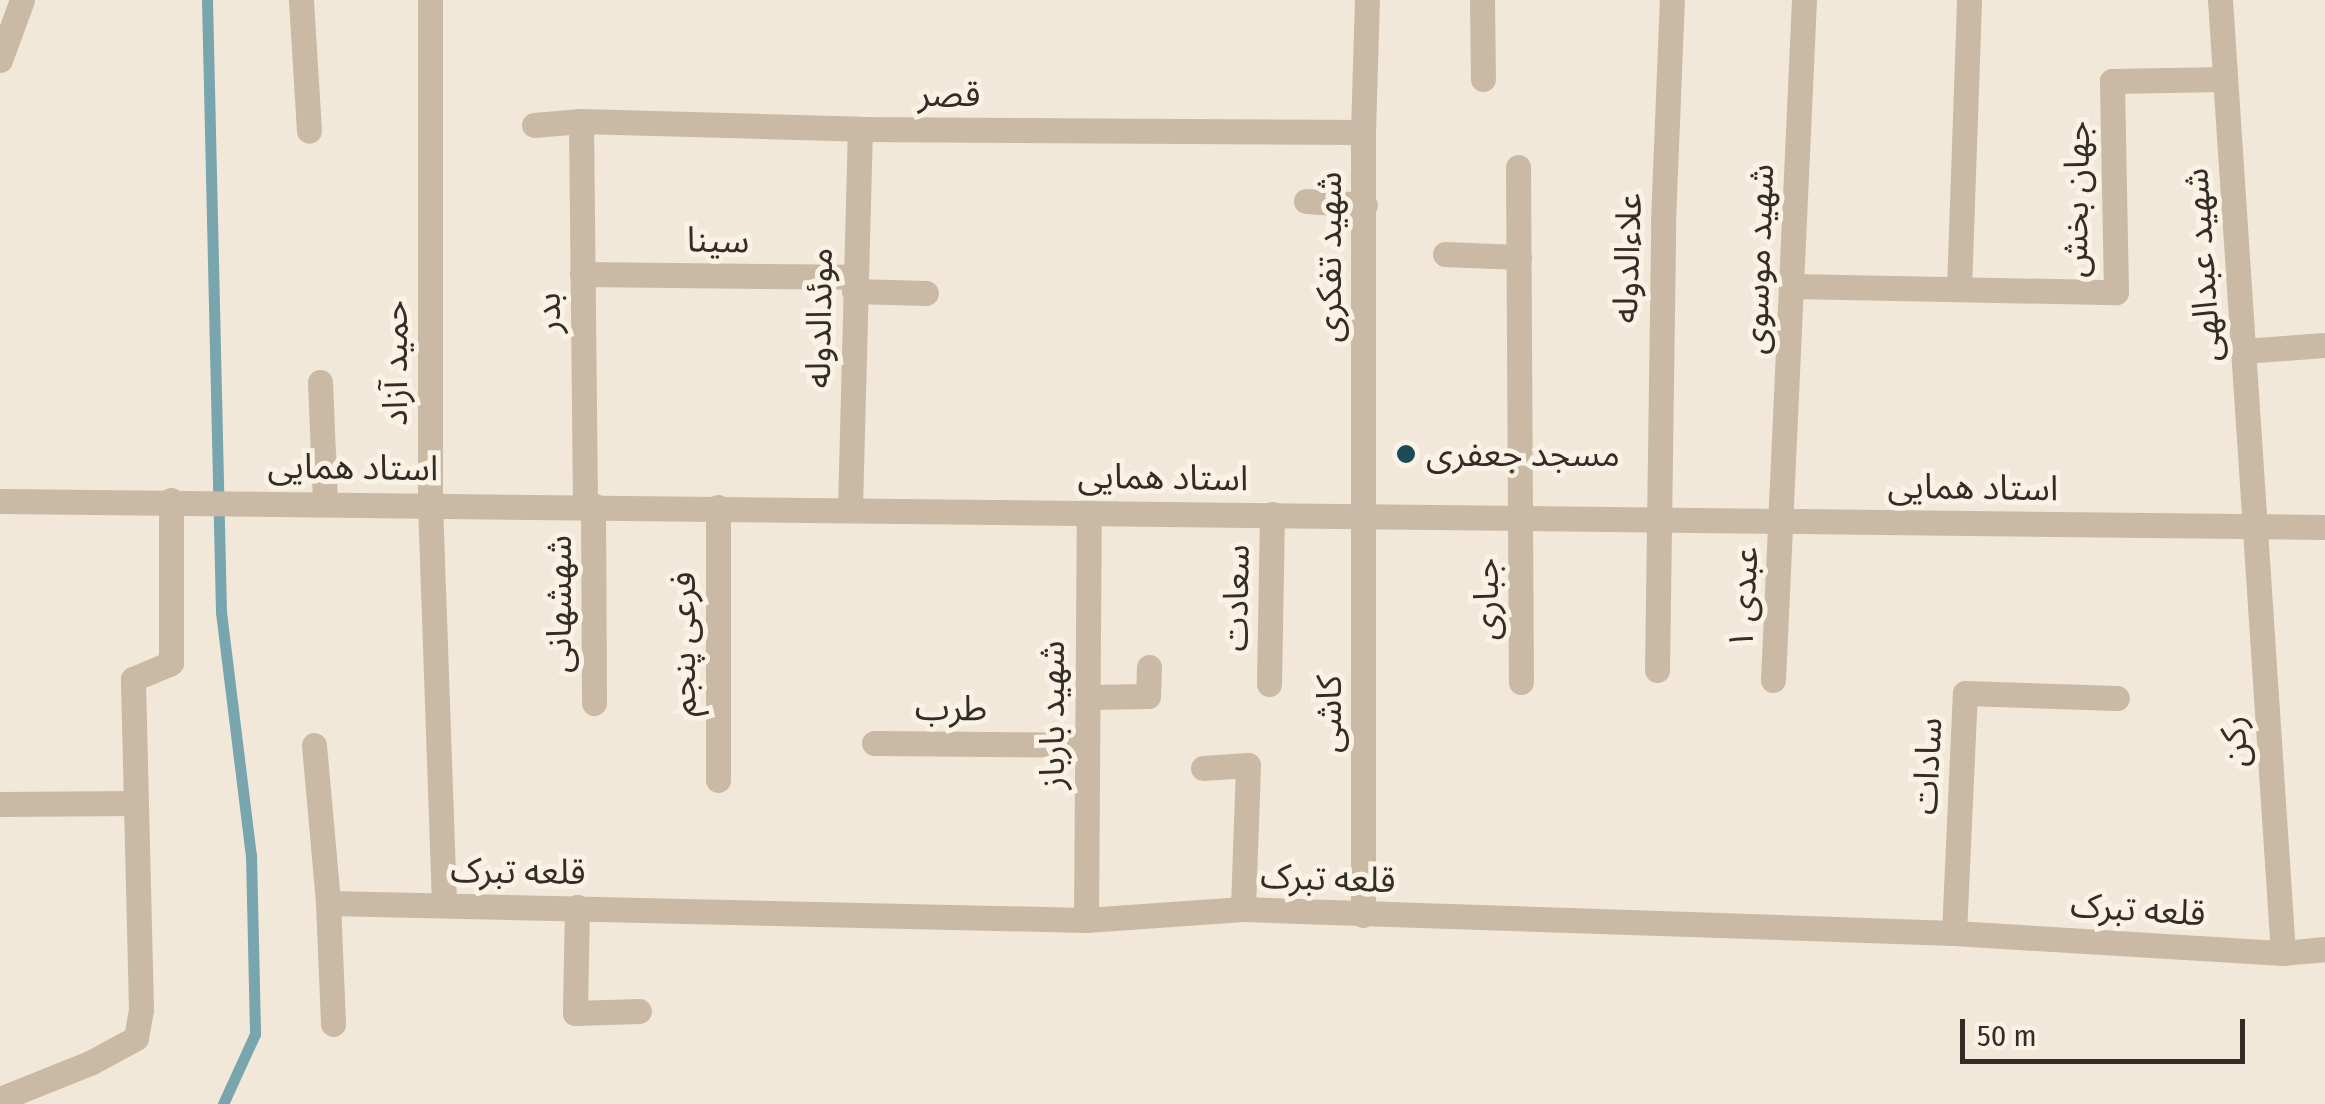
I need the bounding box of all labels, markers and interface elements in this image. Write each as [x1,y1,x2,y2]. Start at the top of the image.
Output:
street label: قصر [918,73,980,115]
street label: جهان بخش [2054,120,2098,278]
street label: شهید موسوی [1734,163,1782,355]
street label: شهید عبدالهی [2174,167,2230,363]
street label: شهید تفکری [1308,171,1350,343]
street label: علاءالدوله [1604,192,1650,324]
street label: سینا [686,218,750,262]
street label: موئدالدوله [797,247,841,389]
street label: بدر [527,292,569,334]
street label: حمید آزاد [374,300,416,426]
place label: مسجد جعفری [1426,433,1620,475]
marker: مسجد جعفری [1395,443,1417,465]
street label: استاد همایی [267,445,439,489]
street label: استاد همایی [1077,455,1249,499]
street label: استاد همایی [1887,465,2059,509]
street label: شهشهانی [538,535,580,673]
street label: سعادت [1214,544,1258,652]
street label: عبدی ۱ [1719,545,1767,651]
street label: جباری [1465,558,1507,640]
street label: فرعی پنجم [662,572,704,716]
street label: شهید بارباز [1031,641,1073,789]
street label: کاشی [1308,675,1350,753]
street label: طرب [914,686,988,730]
street label: رکن [2211,715,2257,769]
street label: سادات [1903,716,1951,816]
street label: قلعه تبرک [450,849,586,893]
street label: قلعه تبرک [1260,855,1396,901]
street label: قلعه تبرک [2069,883,2207,935]
scale bar [1965,999,2250,1061]
text: 50 m [1977,1018,2037,1054]

